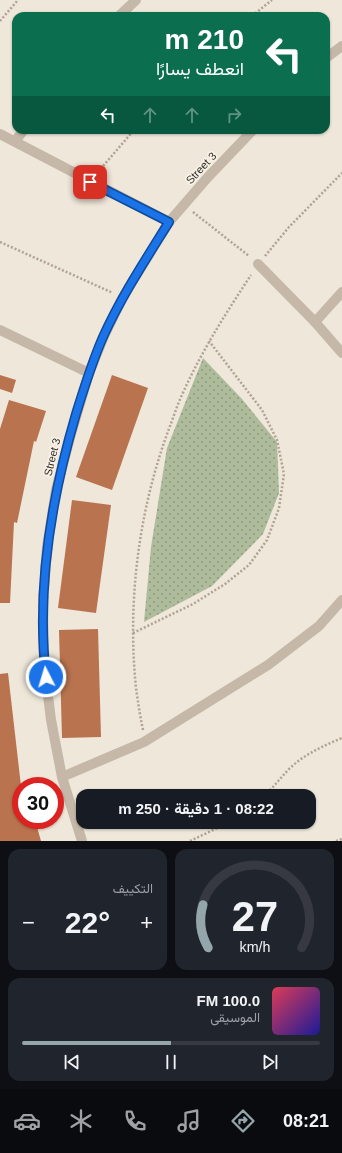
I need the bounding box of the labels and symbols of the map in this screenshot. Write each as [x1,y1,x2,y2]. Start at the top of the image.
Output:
street label: Street 3 [183,150,219,186]
pin [73,165,107,199]
street label: Street 3 [42,437,62,477]
position arrow [25,656,67,698]
speed limit sign: 30 [12,777,64,829]

